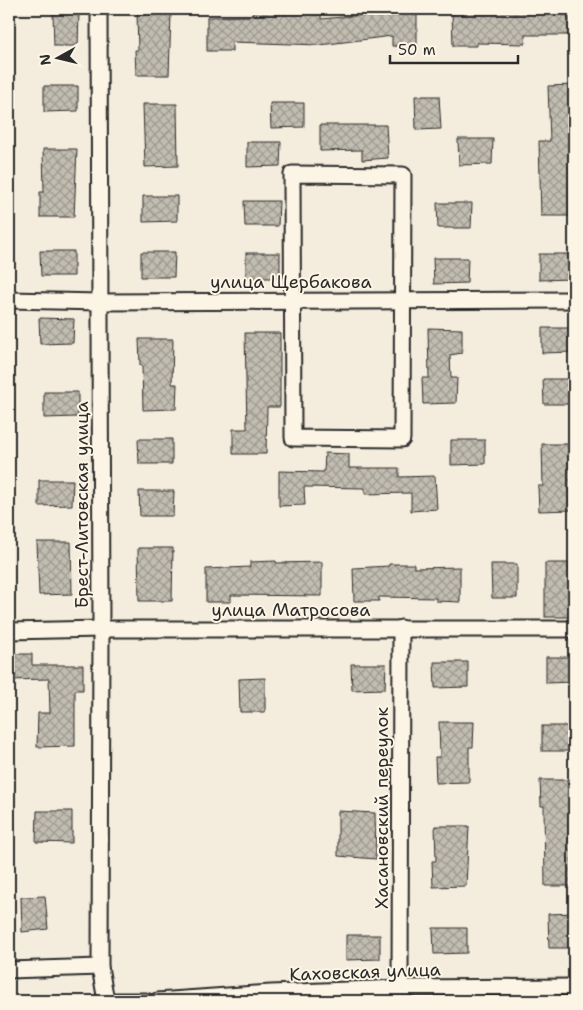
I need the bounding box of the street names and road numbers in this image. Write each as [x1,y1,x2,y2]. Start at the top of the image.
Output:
street label: улица Щербакова [210,270,372,294]
street label: Брест-Литовская улица [70,401,94,609]
street label: улица Матросова [212,598,370,622]
street label: Хасановский переулок [370,707,394,909]
street label: Каховская улица [289,957,441,987]

